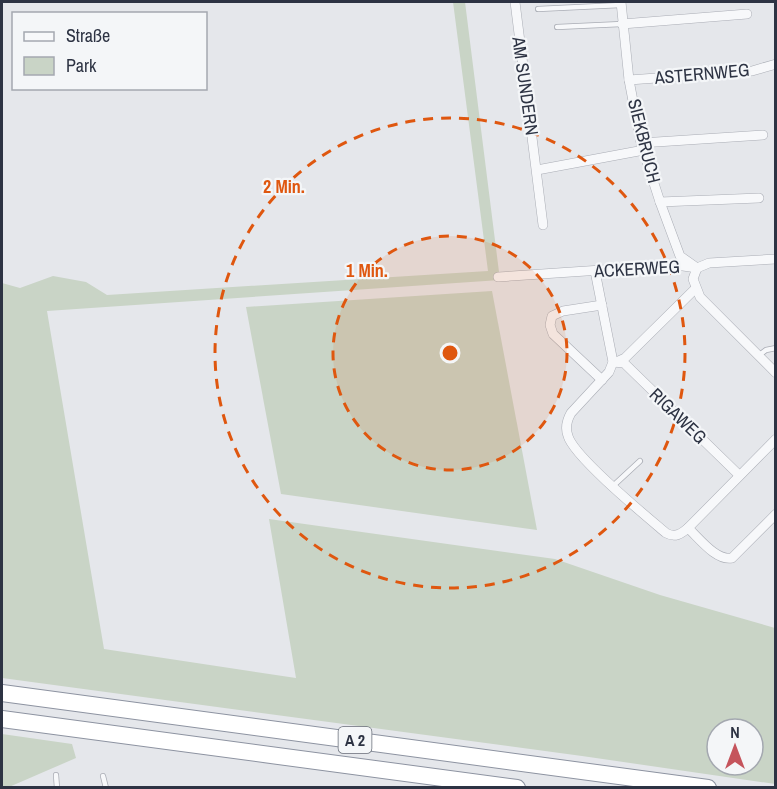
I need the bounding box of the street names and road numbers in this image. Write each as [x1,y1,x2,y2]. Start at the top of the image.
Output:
street label: AM SUNDERN [506,34,545,137]
street label: ASTERNWEG [652,57,750,90]
street label: SIEKBRUCH [622,96,667,186]
street label: ACKERWEG [592,254,681,283]
street label: RIGAWEG [644,382,712,449]
road number: A 2 [338,727,372,753]

